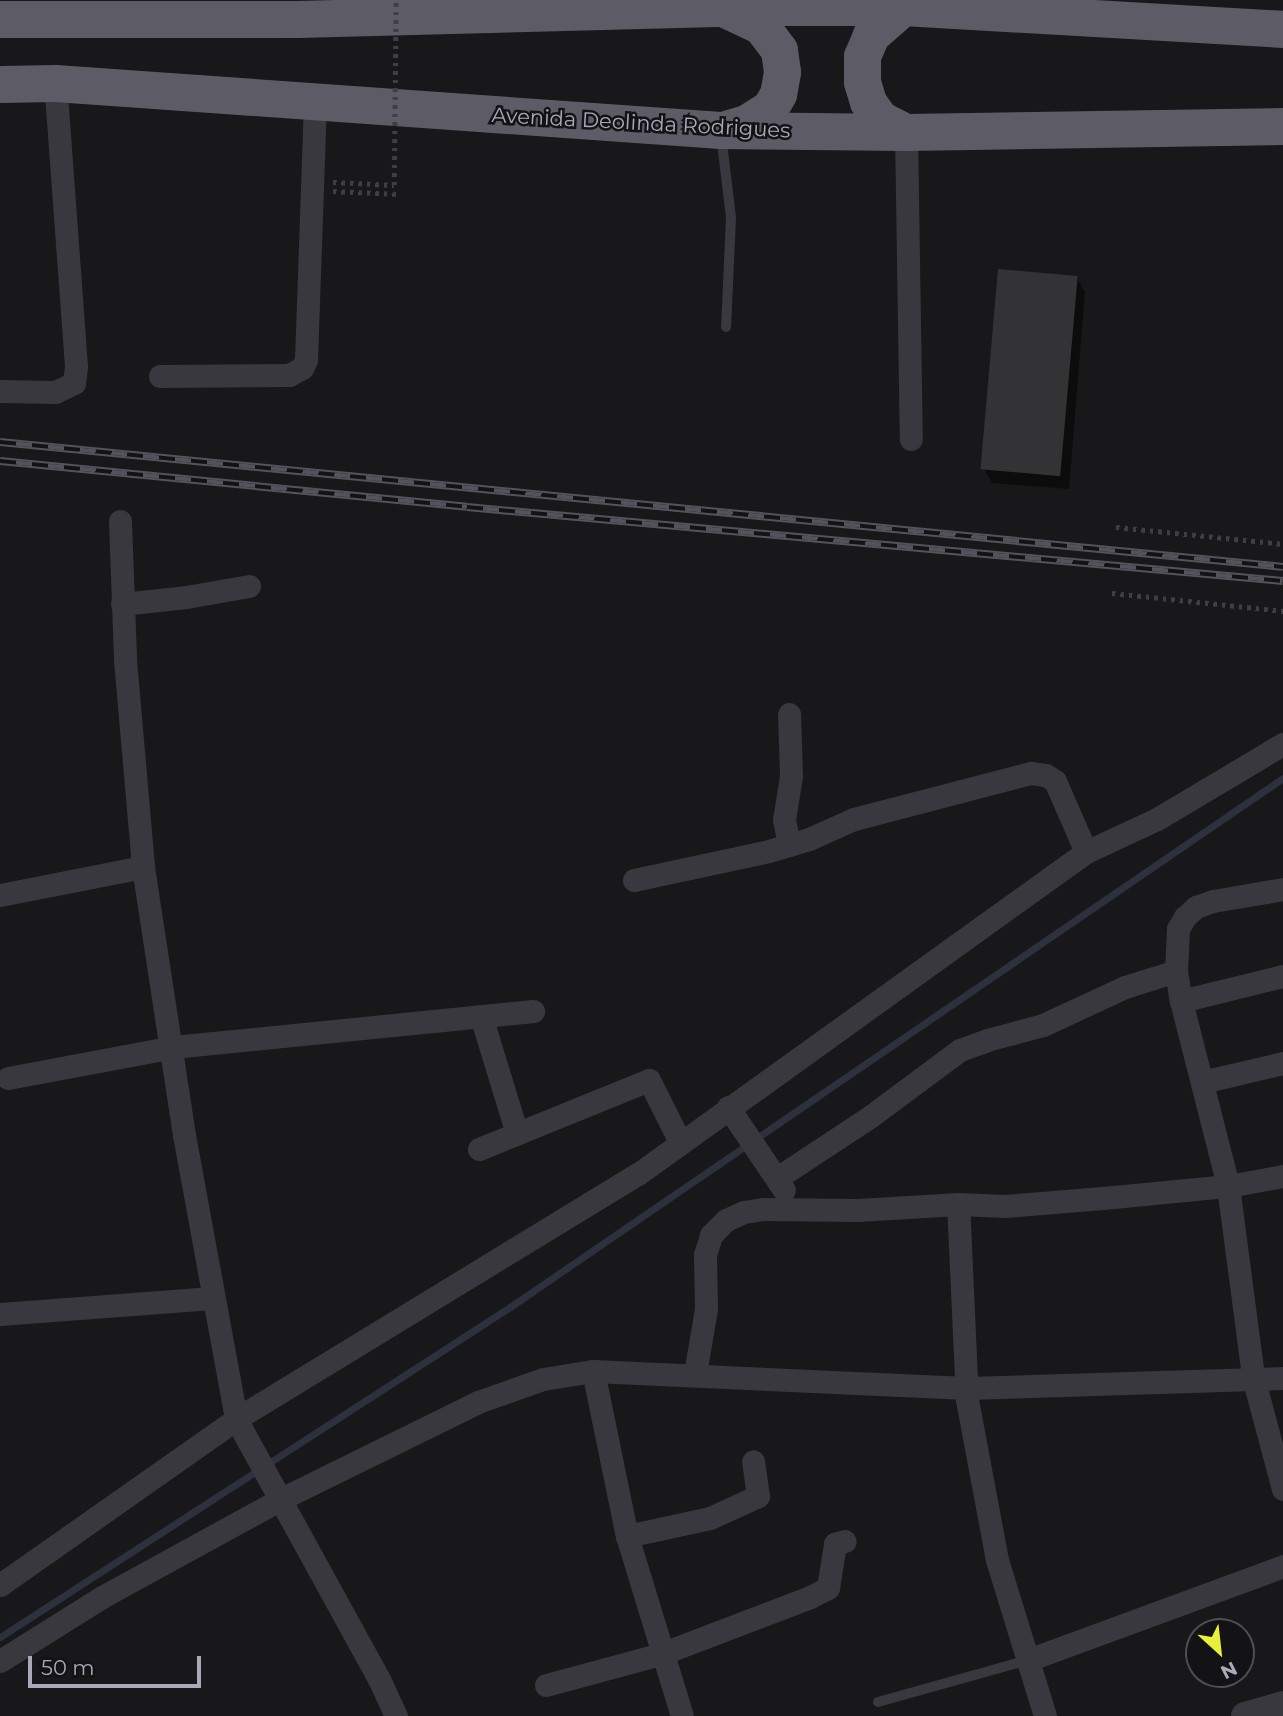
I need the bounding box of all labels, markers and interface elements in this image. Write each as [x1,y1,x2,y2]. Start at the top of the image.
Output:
street label: Avenida Deolinda Rodrigues [491,103,791,143]
north arrow [1185,1618,1255,1688]
scale bar [32,1642,205,1686]
text: 50 m [41,1655,95,1680]
text: N [1217,1657,1241,1684]

